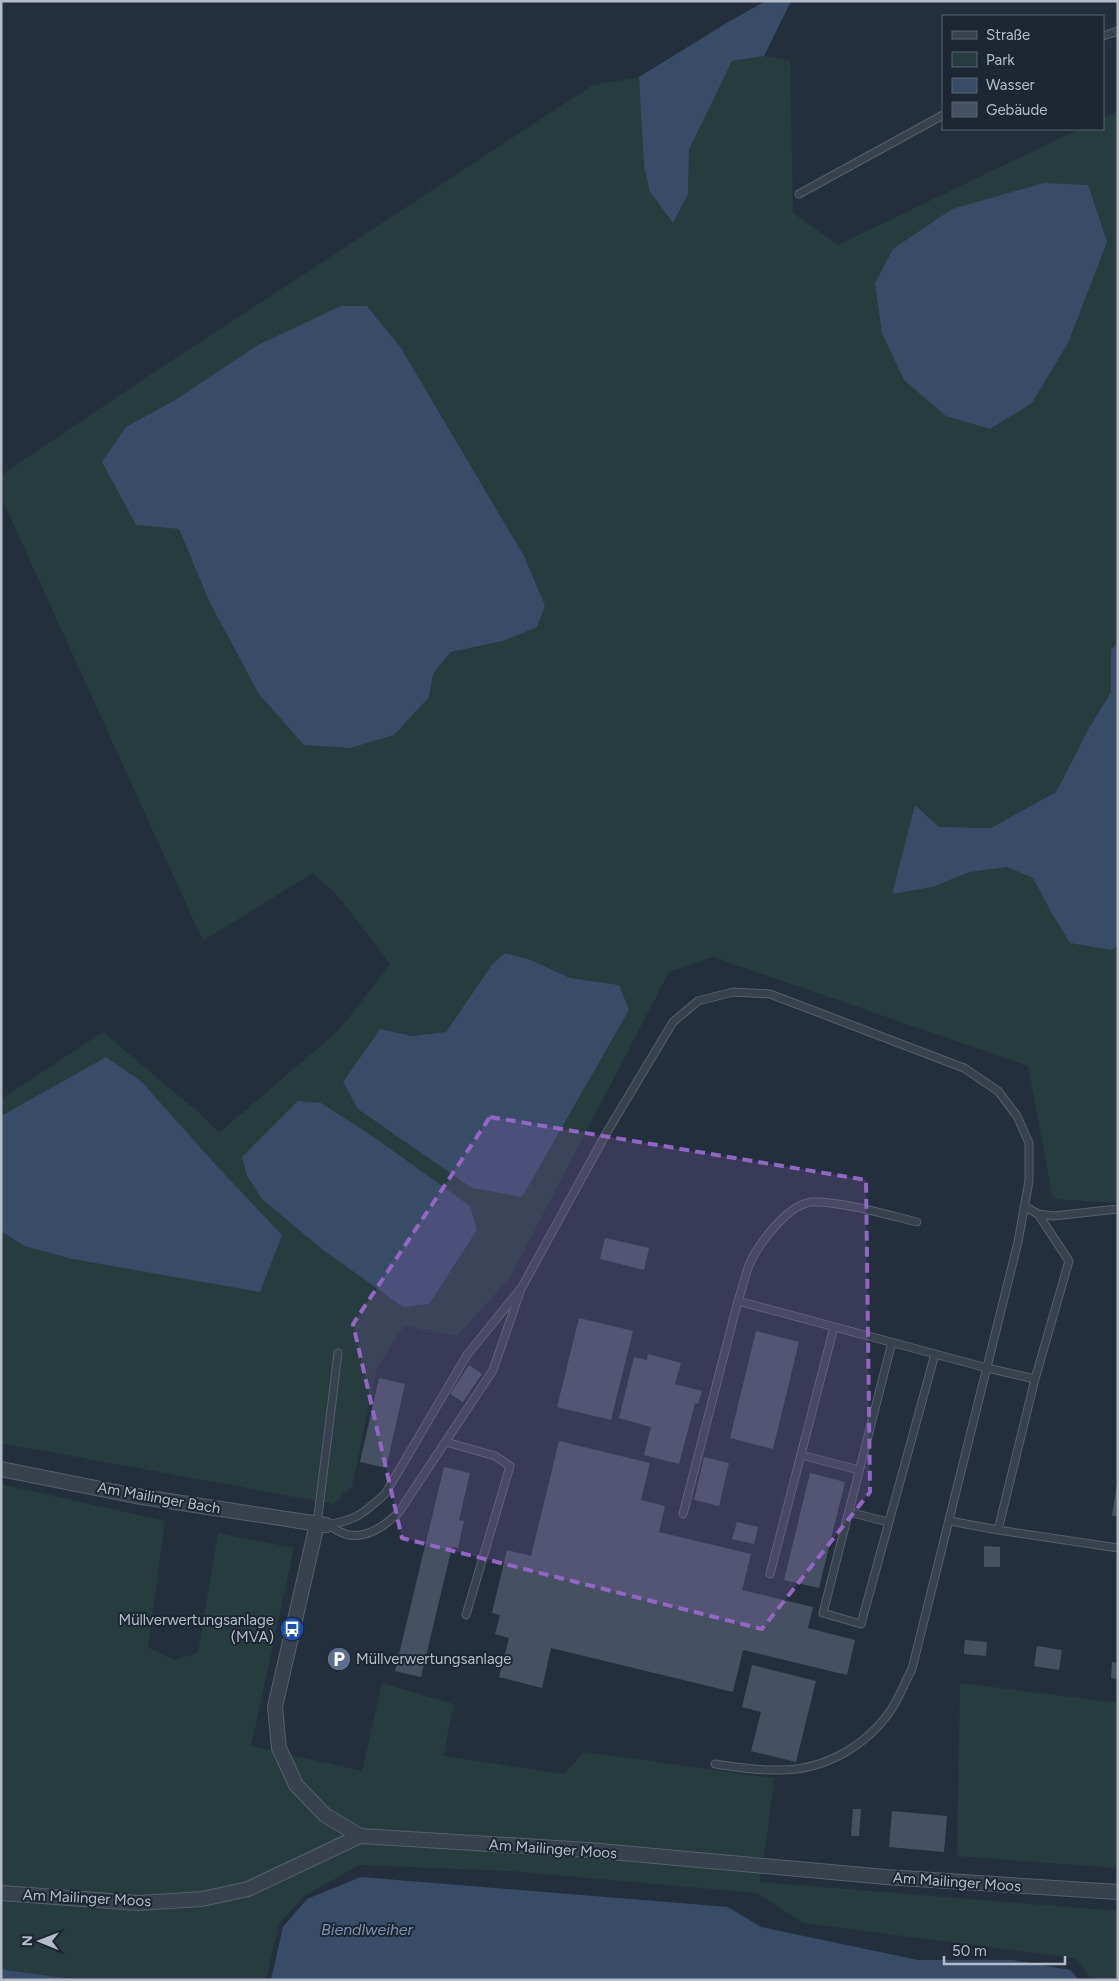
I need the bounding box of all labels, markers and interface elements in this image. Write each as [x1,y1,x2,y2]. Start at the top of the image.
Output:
legend [942,15,1104,130]
text: Straße [986,26,1030,44]
text: Park [986,51,1015,69]
text: Wasser [986,76,1035,94]
text: Gebäude [986,101,1047,119]
street label: Am Mailinger Bach [96,1478,222,1518]
place label: Müllverwertungsanlage (MVA) [118,1611,274,1646]
bus stop icon: Müllverwertungsanlage (MVA) [279,1616,305,1642]
parking icon: Müllverwertungsanlage [326,1646,352,1672]
place label: Müllverwertungsanlage [356,1650,512,1668]
street label: Am Mailinger Moos [488,1836,618,1862]
street label: Am Mailinger Moos [892,1869,1022,1895]
street label: Am Mailinger Moos [22,1886,152,1910]
north arrow [15,1916,65,1966]
water label: Biendlweiher [321,1920,414,1939]
scale bar [944,1934,1065,1966]
text: N [19,1935,36,1946]
text: 50 m [952,1942,987,1960]

